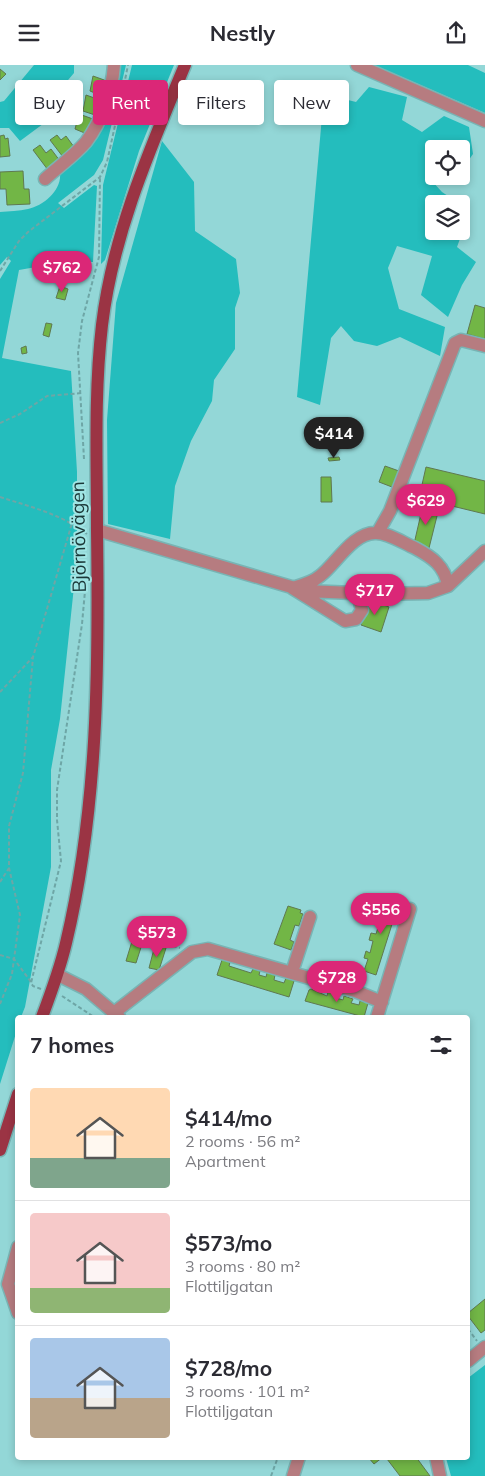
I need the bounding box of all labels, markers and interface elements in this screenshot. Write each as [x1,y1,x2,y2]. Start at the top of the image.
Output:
icon: menu [15,19,43,47]
text: Nestly [210,19,275,47]
icon: share [442,19,470,47]
chip: Buy [15,80,83,125]
chip: Rent [93,80,168,125]
chip: Filters [178,80,264,125]
chip: New [274,80,349,125]
map controls [425,140,470,240]
button: locate [425,140,470,185]
button: layers [425,195,470,240]
pin: $762 [32,251,92,293]
text: $762 [43,257,81,277]
pin: $414 [304,417,364,459]
text: $414 [315,423,353,443]
street label: Björnövägen [65,481,91,593]
pin: $629 [396,483,456,526]
text: $629 [407,490,445,510]
pin: $717 [345,573,405,616]
text: $717 [356,580,394,600]
pin: $556 [351,893,411,935]
text: $556 [362,899,400,919]
pin: $573 [127,915,187,958]
text: $573 [138,922,176,942]
pin: $728 [307,961,367,1003]
text: $728 [318,967,356,987]
icon: filters [427,1031,455,1059]
text: 7 homes [30,1032,114,1058]
text: $414/mo [185,1105,272,1131]
icon: home [70,1108,130,1168]
text: 2 rooms · 56 m² [185,1131,300,1151]
text: Apartment [185,1151,266,1171]
text: $573/mo [185,1230,272,1256]
icon: home [70,1233,130,1293]
text: 3 rooms · 80 m² [185,1256,300,1276]
text: Flottiljgatan [185,1276,273,1296]
text: $728/mo [185,1355,272,1381]
icon: home [70,1358,130,1418]
text: 3 rooms · 101 m² [185,1381,310,1401]
text: Flottiljgatan [185,1401,273,1421]

